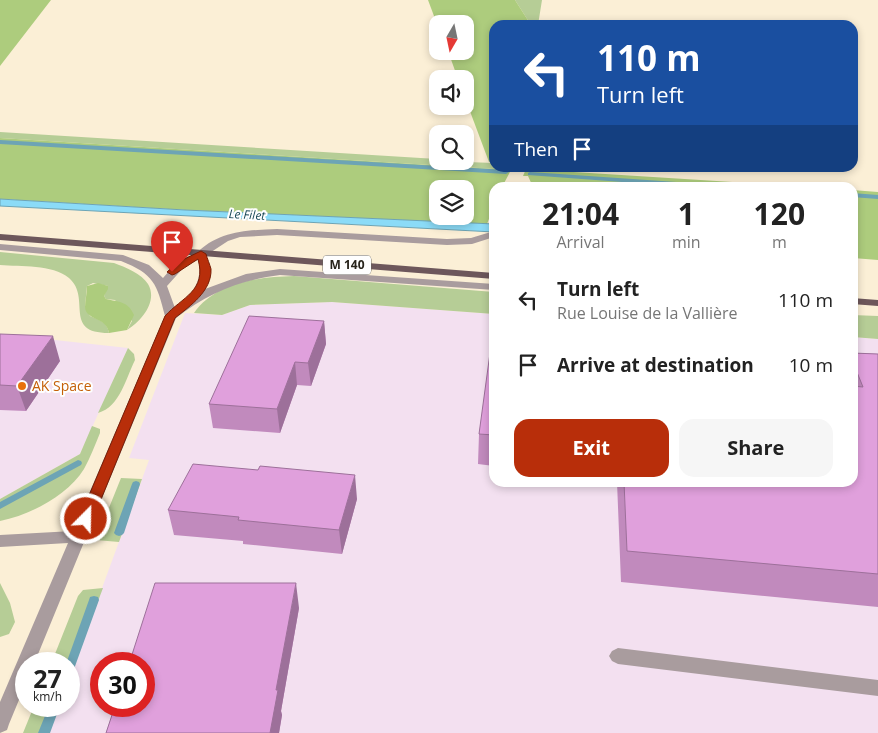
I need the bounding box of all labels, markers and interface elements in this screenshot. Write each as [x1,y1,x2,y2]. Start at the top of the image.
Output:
north arrow [429,15,474,60]
map controls [429,15,474,225]
text: 110 m [597,34,701,81]
icon: left [514,40,579,105]
button: sound [429,70,474,115]
text: Turn left [597,79,684,109]
button: search [429,125,474,170]
icon: arrive [568,135,596,163]
text: Then [514,136,558,162]
button: layers [429,180,474,225]
text: 21:04 [542,193,619,234]
text: 1 [678,193,695,234]
text: 120 [754,193,805,234]
water label: Le Filet [228,205,267,224]
pin [151,221,193,272]
icon: arrive [158,228,186,256]
text: Arrival [556,231,605,253]
text: min [672,231,701,253]
text: m [772,231,787,253]
road number: M 140 [323,256,371,274]
text: Turn left [557,276,639,302]
icon: left [514,286,542,314]
text: 110 m [778,287,833,313]
text: Rue Louise de la Vallière [557,302,738,324]
icon: arrive [514,351,542,379]
text: Arrive at destination [557,352,754,378]
text: 10 m [789,352,833,378]
place label: AK Space [32,376,92,395]
marker: AK Space [16,380,28,392]
button: Exit [514,419,669,477]
button: Share [679,419,833,477]
position arrow [59,492,111,544]
speed limit sign: 30 [90,652,155,717]
text: 27 [33,661,62,695]
text: km/h [33,688,62,705]

